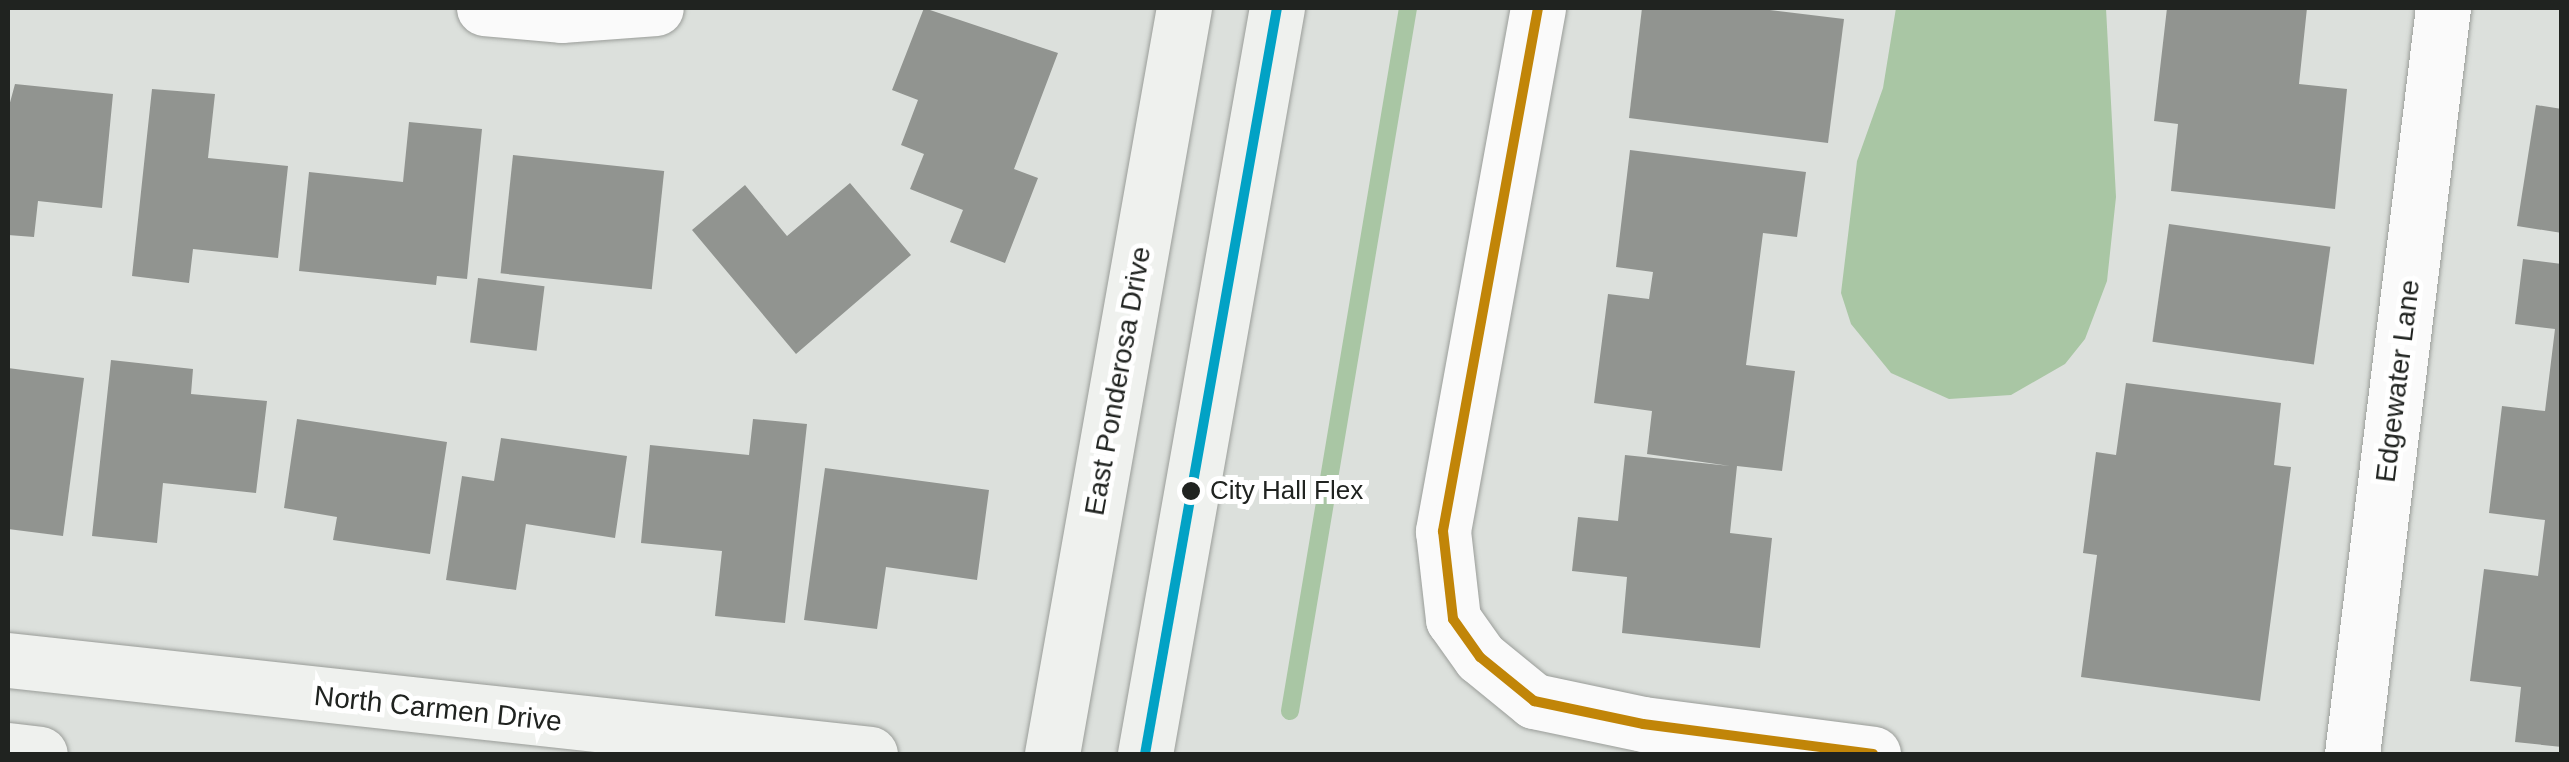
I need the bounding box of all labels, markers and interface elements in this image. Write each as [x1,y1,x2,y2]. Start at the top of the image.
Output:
street label: East Ponderosa Drive [1078,244,1158,518]
street label: Edgewater Lane [2369,278,2427,484]
place label: City Hall Flex [1210,475,1363,507]
marker: City Hall Flex [1181,481,1201,501]
street label: North Carmen Drive [312,679,564,739]

